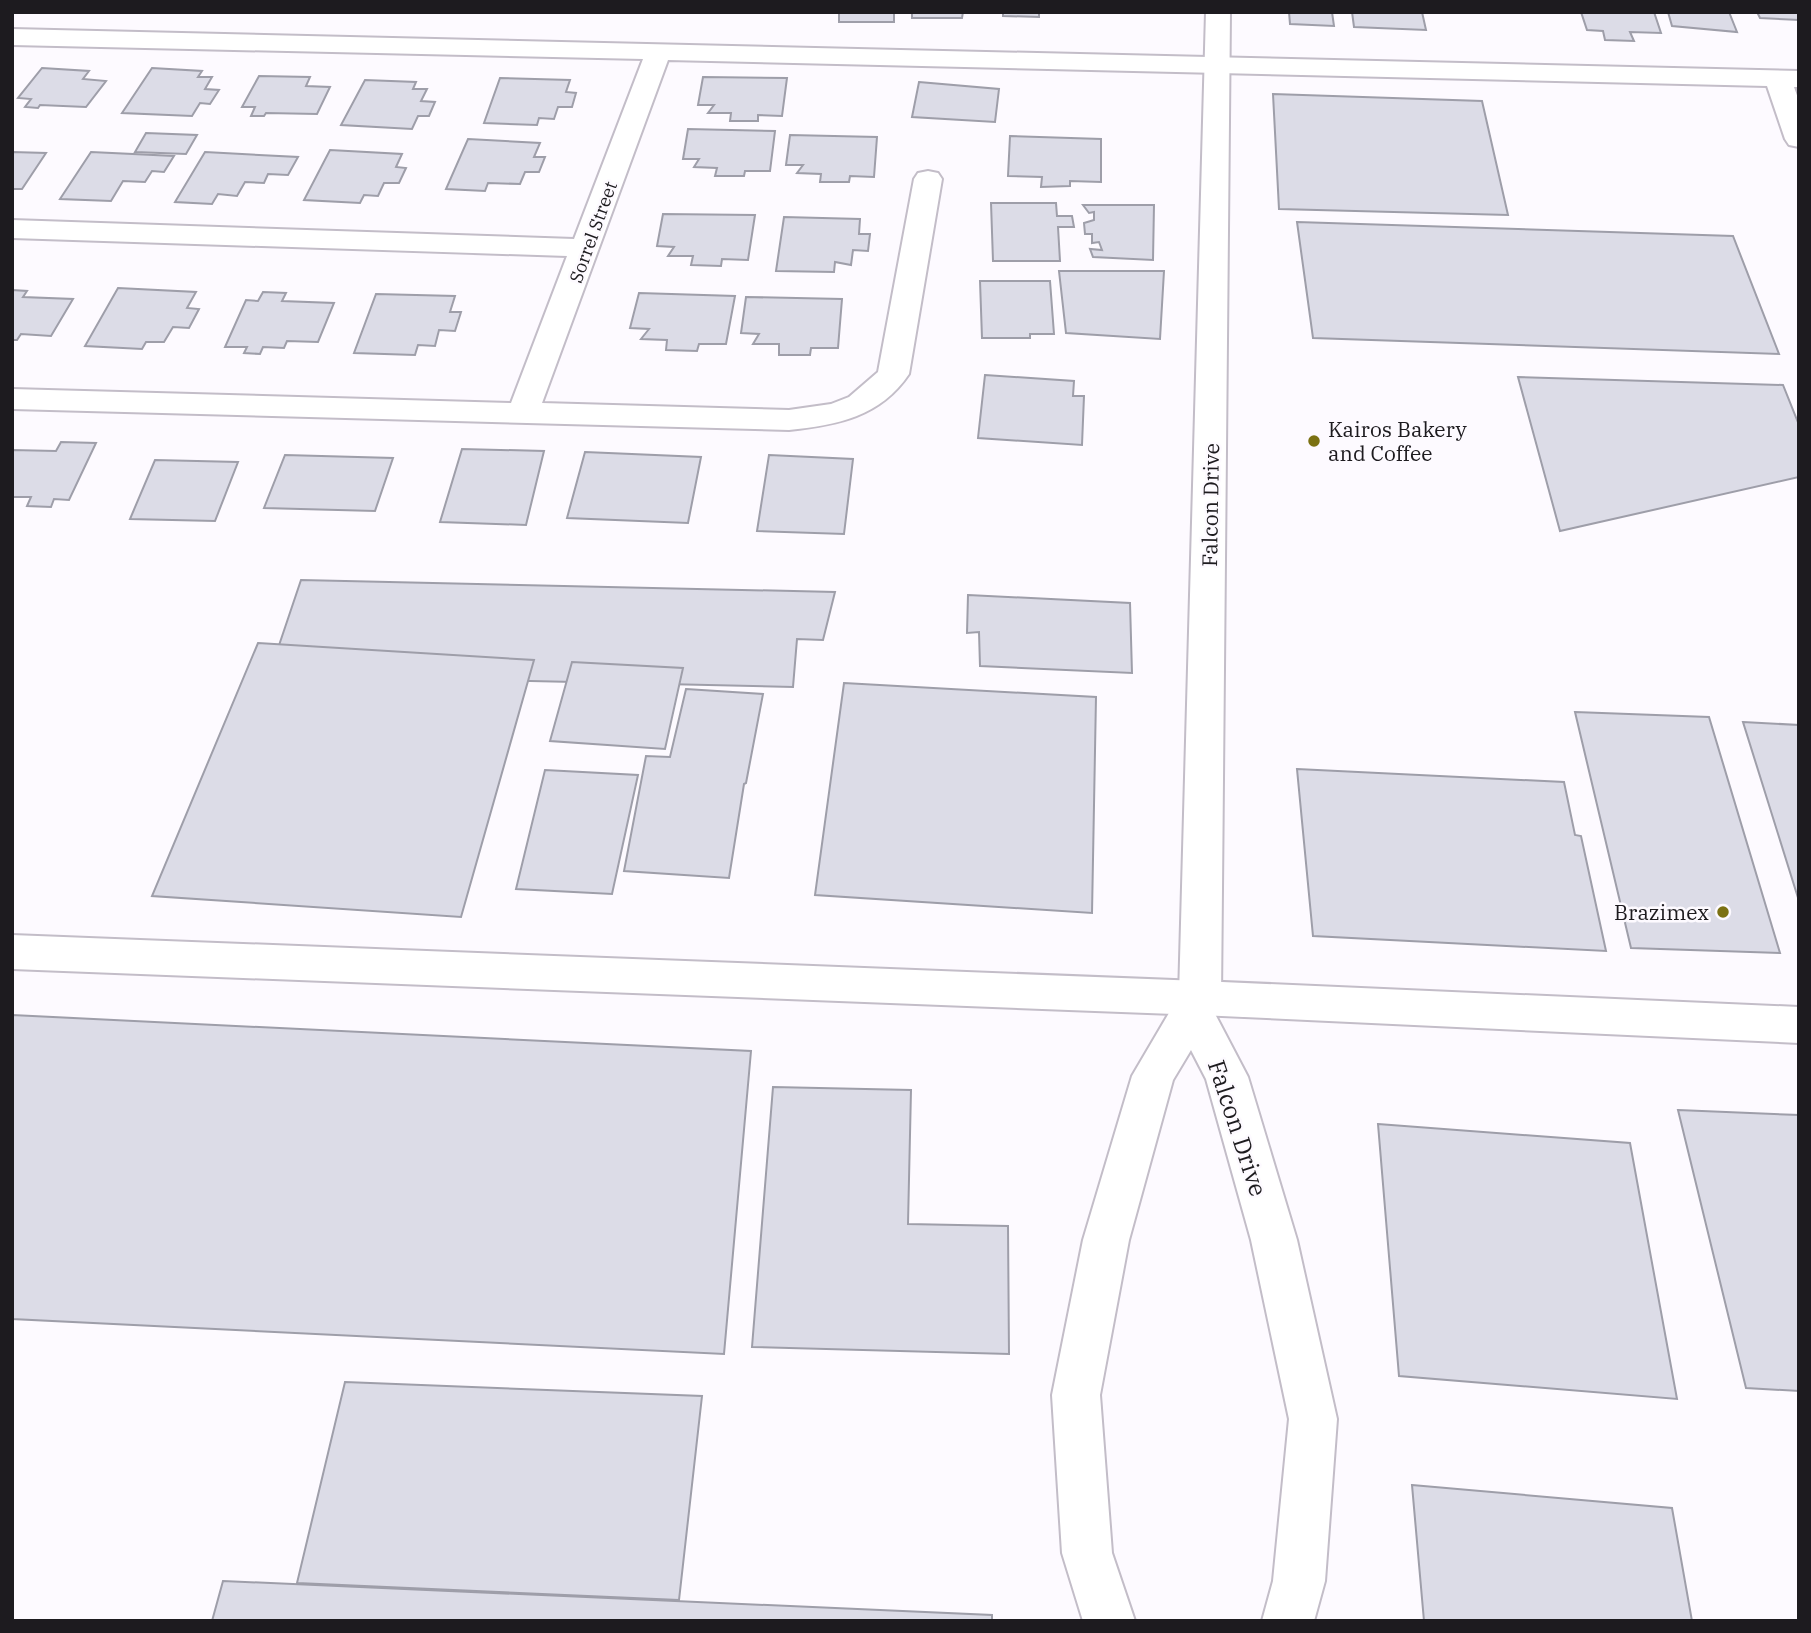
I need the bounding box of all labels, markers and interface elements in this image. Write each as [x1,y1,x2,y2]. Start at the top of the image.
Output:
street label: Sorrel Street [564,178,622,286]
place label: Kairos Bakery and Coffee [1328,415,1468,467]
marker: Kairos Bakery and Coffee [1306,433,1322,449]
street label: Falcon Drive [1195,443,1225,567]
place label: Brazimex [1614,898,1709,926]
marker: Brazimex [1715,904,1731,920]
street label: Falcon Drive [1201,1056,1275,1200]

